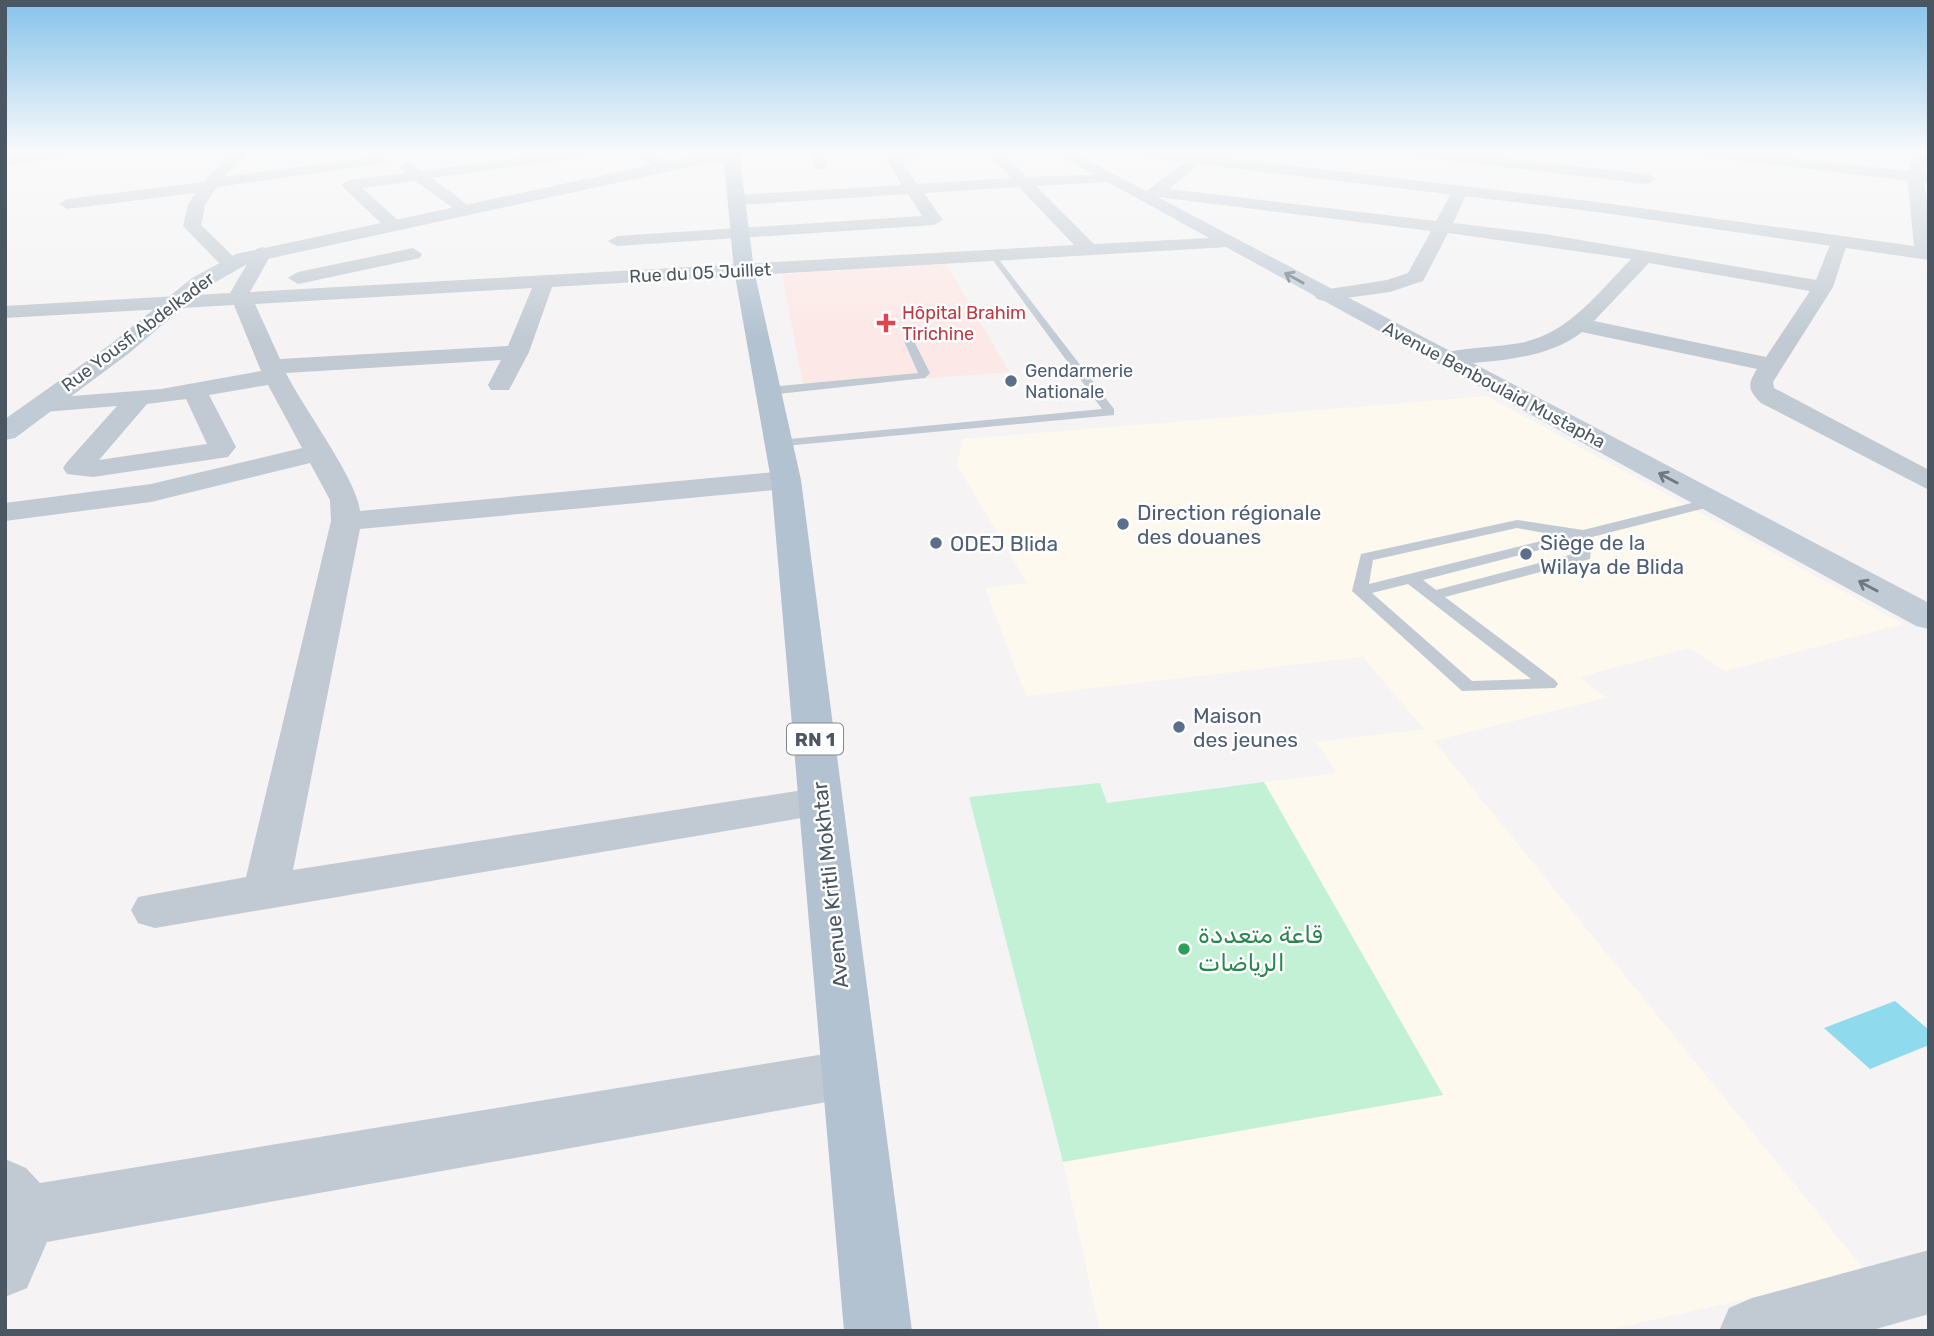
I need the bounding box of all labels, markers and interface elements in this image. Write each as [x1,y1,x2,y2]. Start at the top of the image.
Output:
street label: Rue du 05 Juillet [629,258,771,288]
street label: Rue Yousfi Abdelkader [57,267,219,397]
one-way arrow [1285,271,1305,285]
place label: Hôpital Brahim Tirichine [902,302,1026,345]
marker: Hôpital Brahim Tirichine [876,313,896,333]
street label: Avenue Benboulaid Mustapha [1379,317,1609,453]
place label: Gendarmerie Nationale [1025,360,1133,403]
marker: Gendarmerie Nationale [1003,373,1019,389]
one-way arrow [1658,471,1679,484]
place label: Direction régionale des douanes [1137,500,1321,549]
marker: Direction régionale des douanes [1115,516,1131,532]
place label: Siège de la Wilaya de Blida [1540,530,1684,579]
place label: ODEJ Blida [950,531,1058,556]
marker: ODEJ Blida [928,535,944,551]
marker: Siège de la Wilaya de Blida [1518,546,1534,562]
one-way arrow [1859,578,1879,592]
place label: Maison des jeunes [1193,703,1298,752]
marker: Maison des jeunes [1171,719,1187,735]
road number: RN 1 [787,724,843,754]
street label: Avenue Kritli Mokhtar [807,780,853,990]
place label: قاعة متعددة الرياضات [1198,921,1323,977]
marker: قاعة متعددة الرياضات [1176,941,1192,957]

